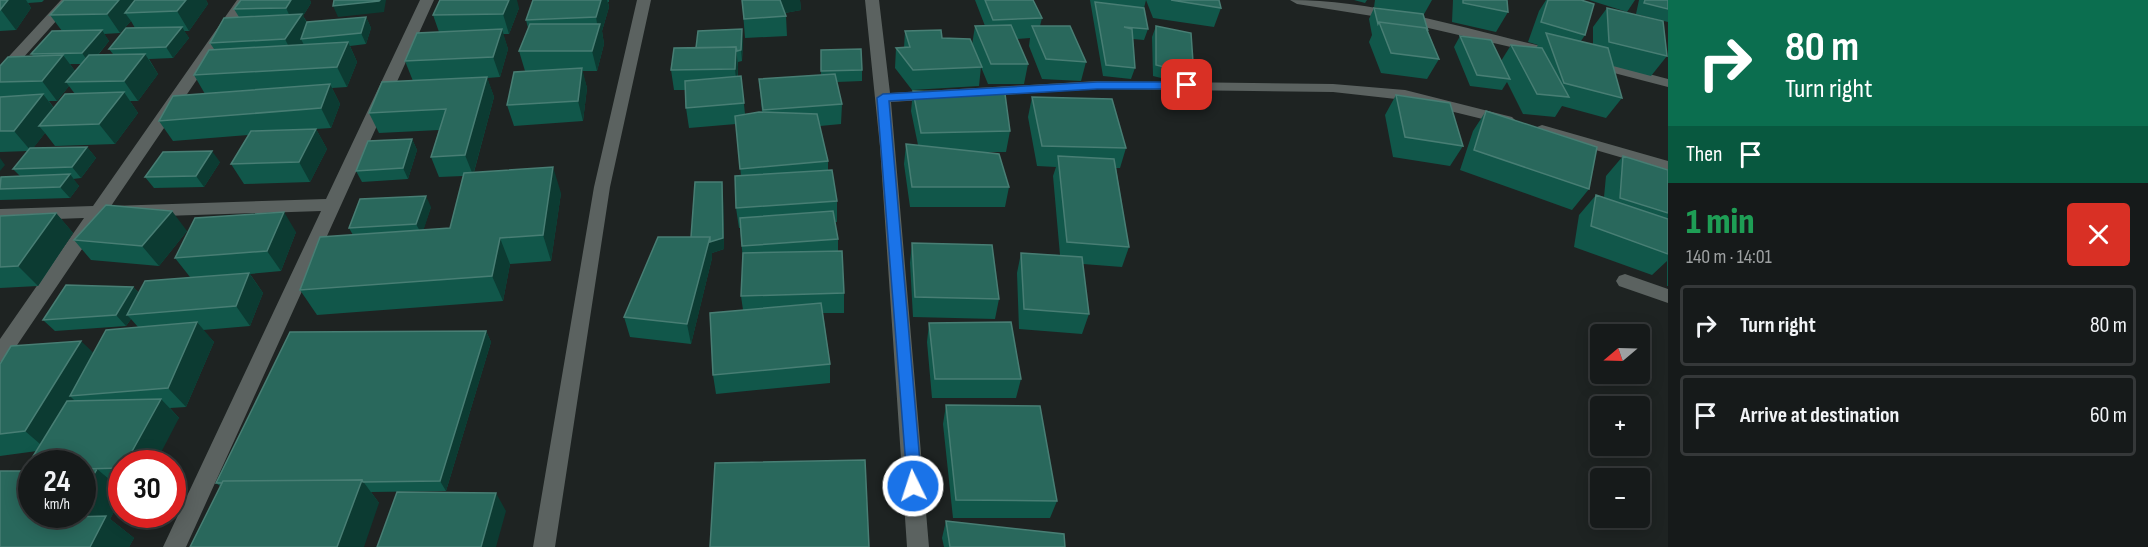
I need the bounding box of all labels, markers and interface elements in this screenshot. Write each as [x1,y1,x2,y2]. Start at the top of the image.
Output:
text: 80 m [1785,22,1859,73]
icon: right [1686,24,1764,102]
pin [1161,59,1212,110]
icon: arrive [1170,68,1203,101]
text: Turn right [1785,73,1872,105]
icon: arrive [1734,138,1767,171]
text: Then [1686,141,1722,168]
text: 1 min [1686,201,1754,244]
button: close [2067,203,2130,266]
text: 140 m · 14:01 [1686,245,1772,269]
icon: right [1689,309,1722,342]
text: Turn right [1740,312,1816,339]
text: 80 m [2090,312,2127,339]
north arrow [1590,324,1650,384]
map controls [1590,324,1650,528]
button: + [1590,396,1650,456]
icon: arrive [1689,399,1722,432]
text: Arrive at destination [1740,402,1899,429]
text: 60 m [2090,402,2127,429]
speed limit sign: 30 [108,450,186,528]
position arrow [881,454,945,518]
text: 24 [44,464,70,500]
button: − [1590,468,1650,528]
text: km/h [44,495,70,514]

